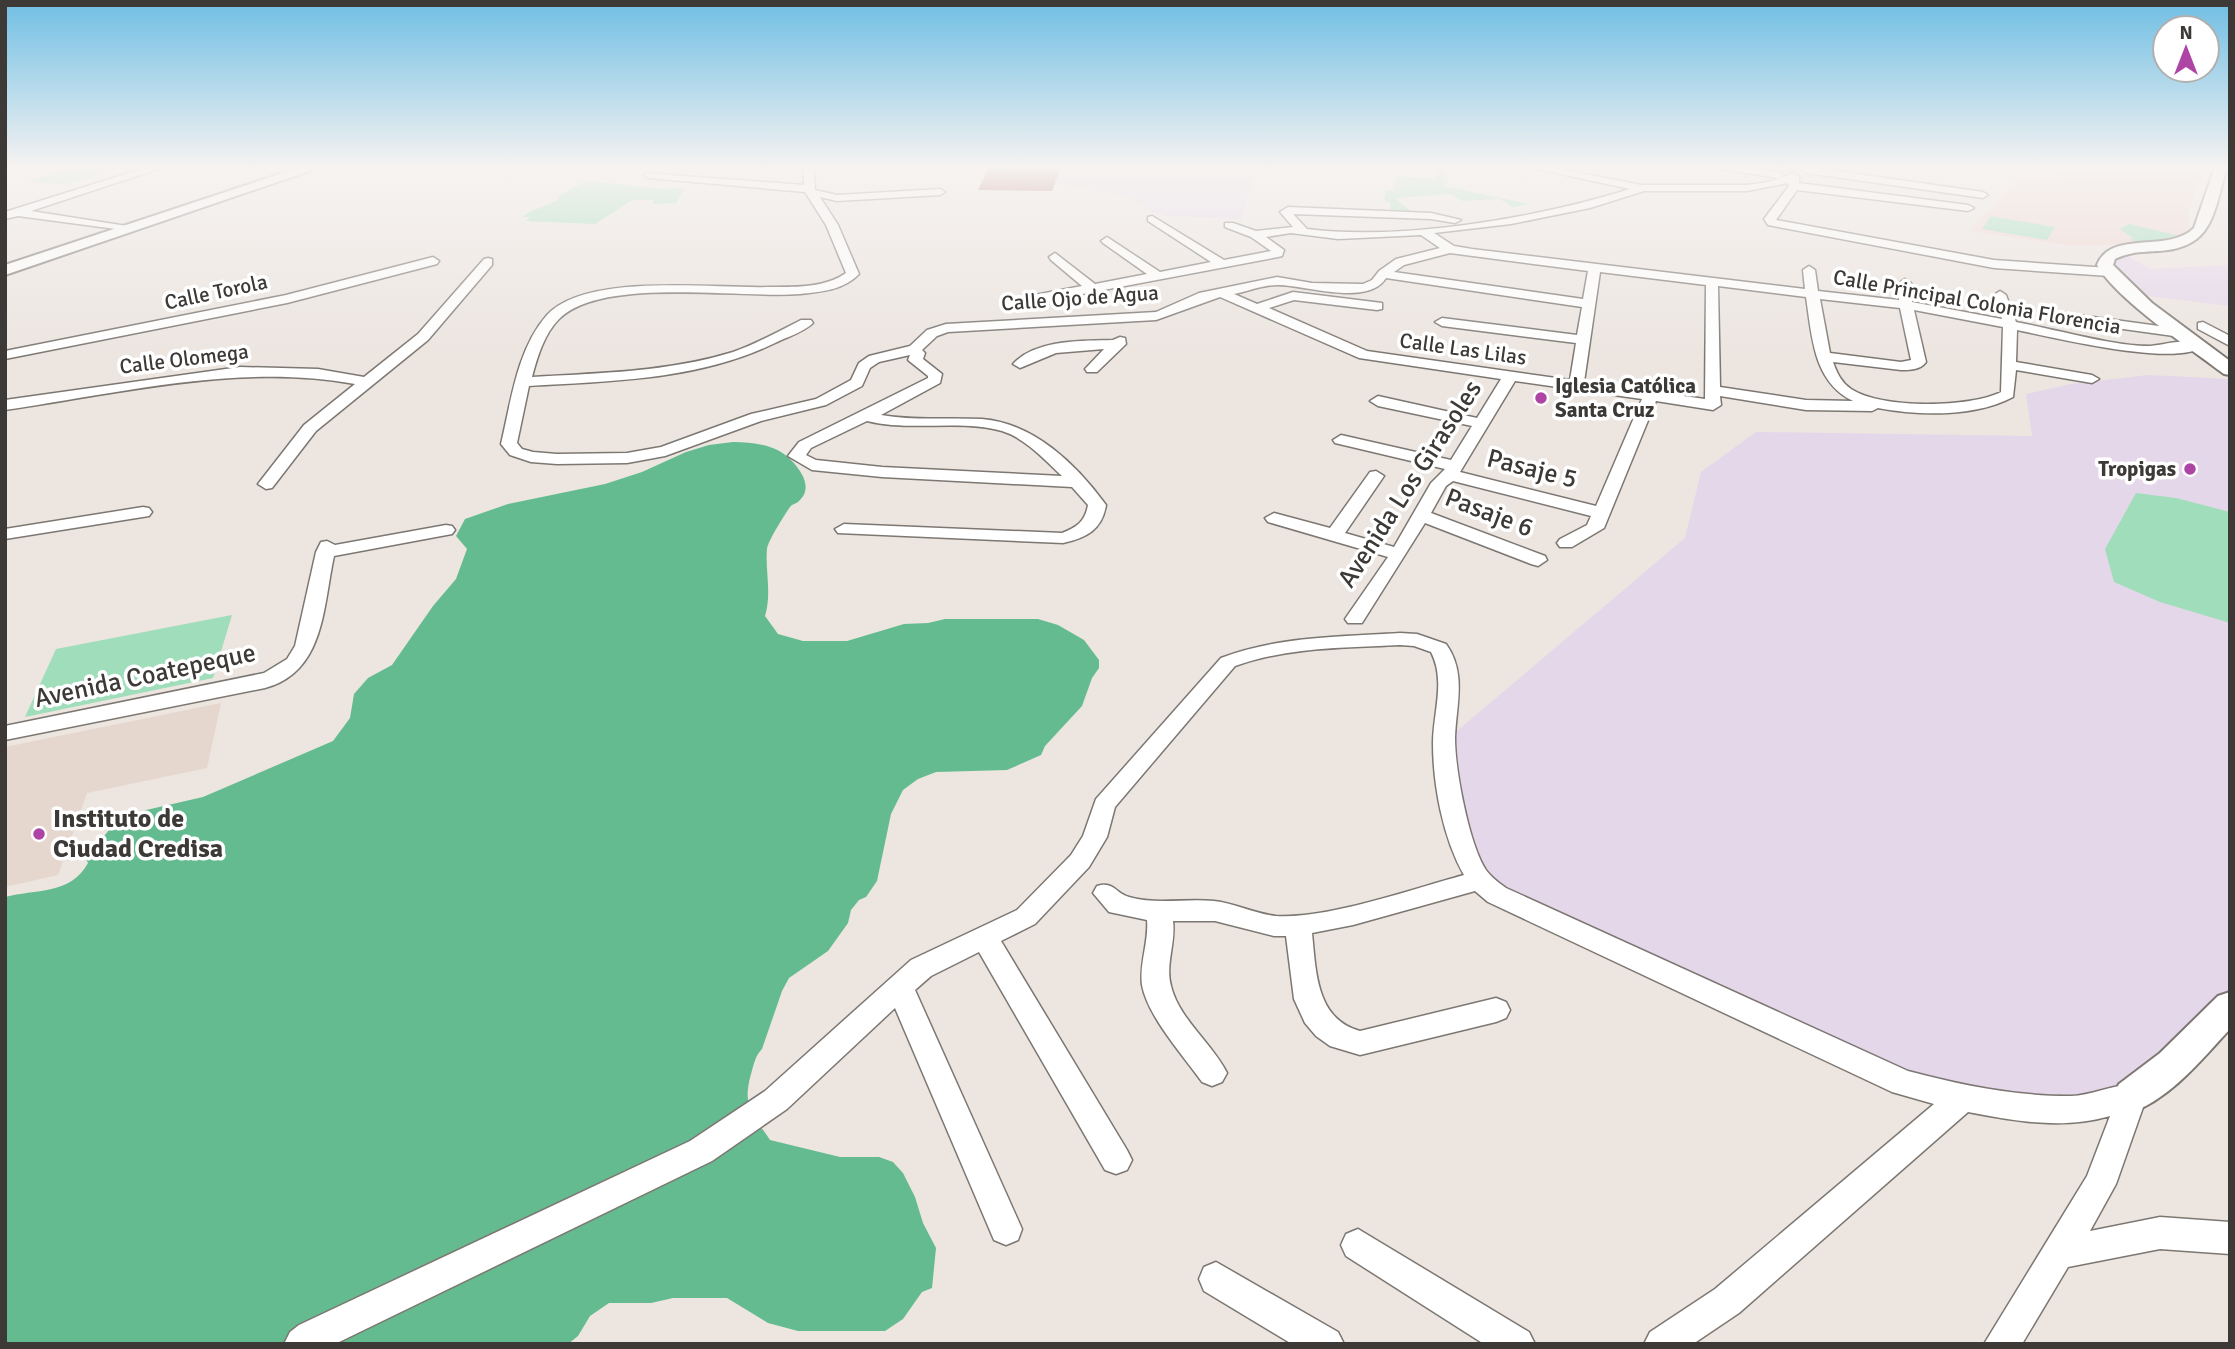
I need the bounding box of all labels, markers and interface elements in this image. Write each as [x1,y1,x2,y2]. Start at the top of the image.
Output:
north arrow [2151,14,2221,84]
text: N [2179,21,2193,45]
street label: Calle Principal Colonia Florencia [1831,264,2123,340]
street label: Calle Torola [162,268,270,316]
street label: Calle Ojo de Agua [1000,280,1160,316]
street label: Calle Las Lilas [1398,327,1528,371]
street label: Calle Olomega [118,338,250,380]
place label: Iglesia Católica Santa Cruz [1555,373,1696,423]
street label: Avenida Los Girasoles [1331,374,1489,594]
marker: Iglesia Católica Santa Cruz [1533,390,1549,406]
street label: Pasaje 5 [1484,442,1580,496]
place label: Tropigas [2098,456,2176,482]
marker: Tropigas [2182,461,2198,477]
street label: Pasaje 6 [1440,482,1538,544]
street label: Avenida Coatepeque [31,637,259,715]
place label: Instituto de Ciudad Credisa [53,803,223,865]
marker: Instituto de Ciudad Credisa [31,826,47,842]

